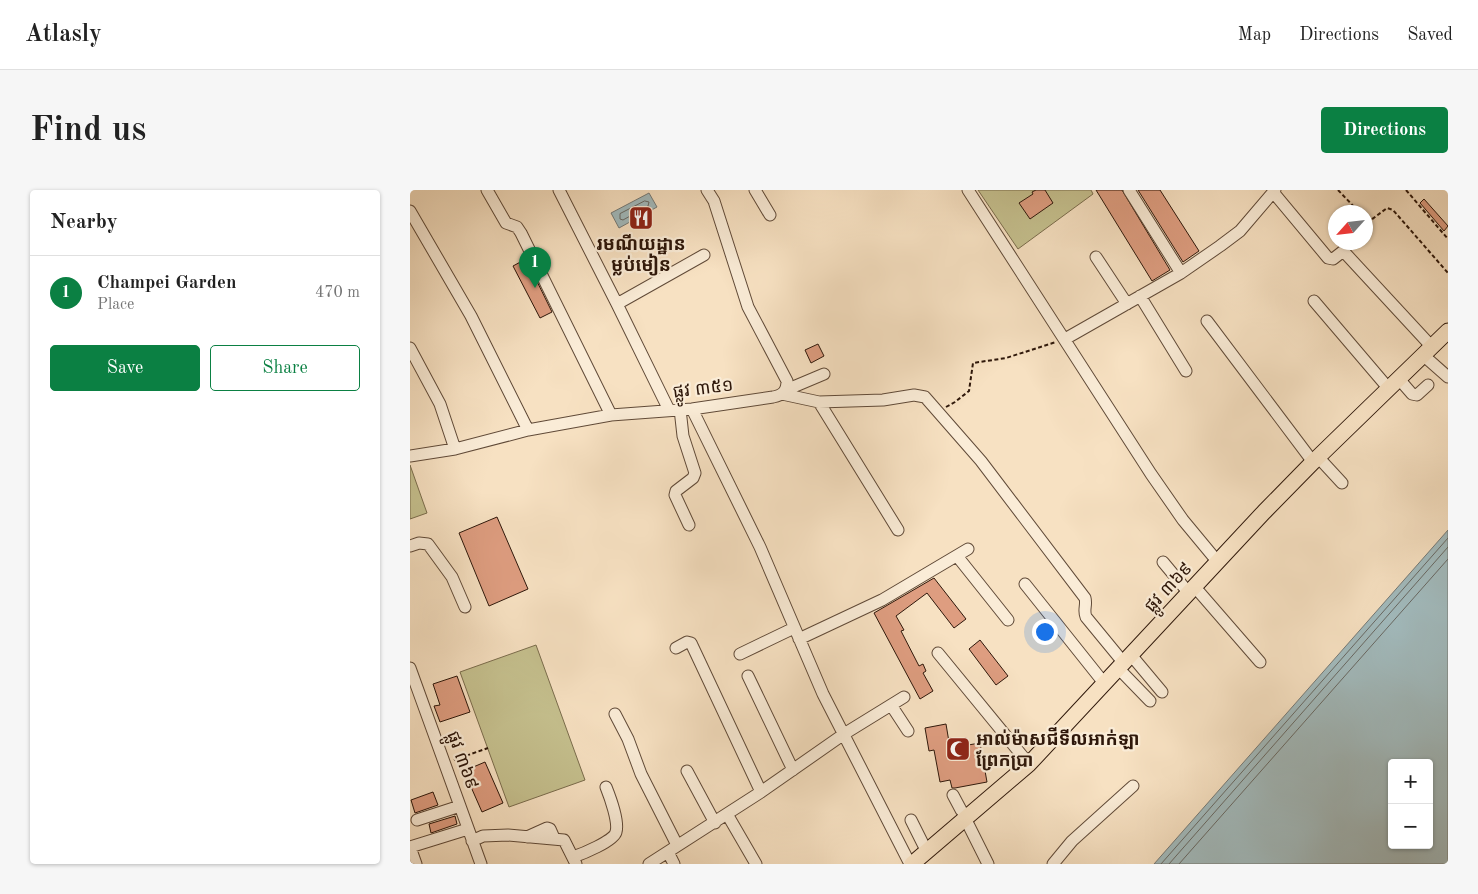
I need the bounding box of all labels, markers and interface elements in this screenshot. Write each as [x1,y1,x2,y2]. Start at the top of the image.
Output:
text: Atlasly [25,23,102,47]
text: Map [1238,26,1271,44]
text: Directions [1299,26,1379,44]
text: Saved [1407,26,1453,44]
button: Directions [1321,107,1448,153]
text: Find us [30,113,146,148]
restaurant icon: រមណីយដ្ឋាន ម្លប់មៀន [628,205,654,231]
north arrow [1328,205,1373,250]
text: Nearby [50,212,118,233]
place label: រមណីយដ្ឋាន ម្លប់មៀន [596,234,686,276]
pin: 1 [519,247,551,288]
text: Champei Garden [97,274,237,293]
text: 1 [61,285,71,301]
text: 470 m [315,285,360,301]
text: Place [97,297,134,313]
button: Save [50,345,200,391]
button: Share [210,345,360,391]
street label: ផ្លូវ ៣៥១ [672,376,735,408]
street label: ផ្លូវ ៣៦៩ [1141,559,1201,620]
your location [1032,619,1058,645]
place label: អាល់ម៉ាសជីទីលអាក់ឡា ព្រែកប្រា [976,727,1140,771]
street label: ផ្លូវ ៣៦៩ [437,729,481,794]
mosque icon: អាល់ម៉ាសជីទីលអាក់ឡា ព្រែកប្រា [945,736,971,762]
map controls [1388,759,1433,849]
button: + [1388,759,1433,804]
button: − [1388,804,1433,849]

